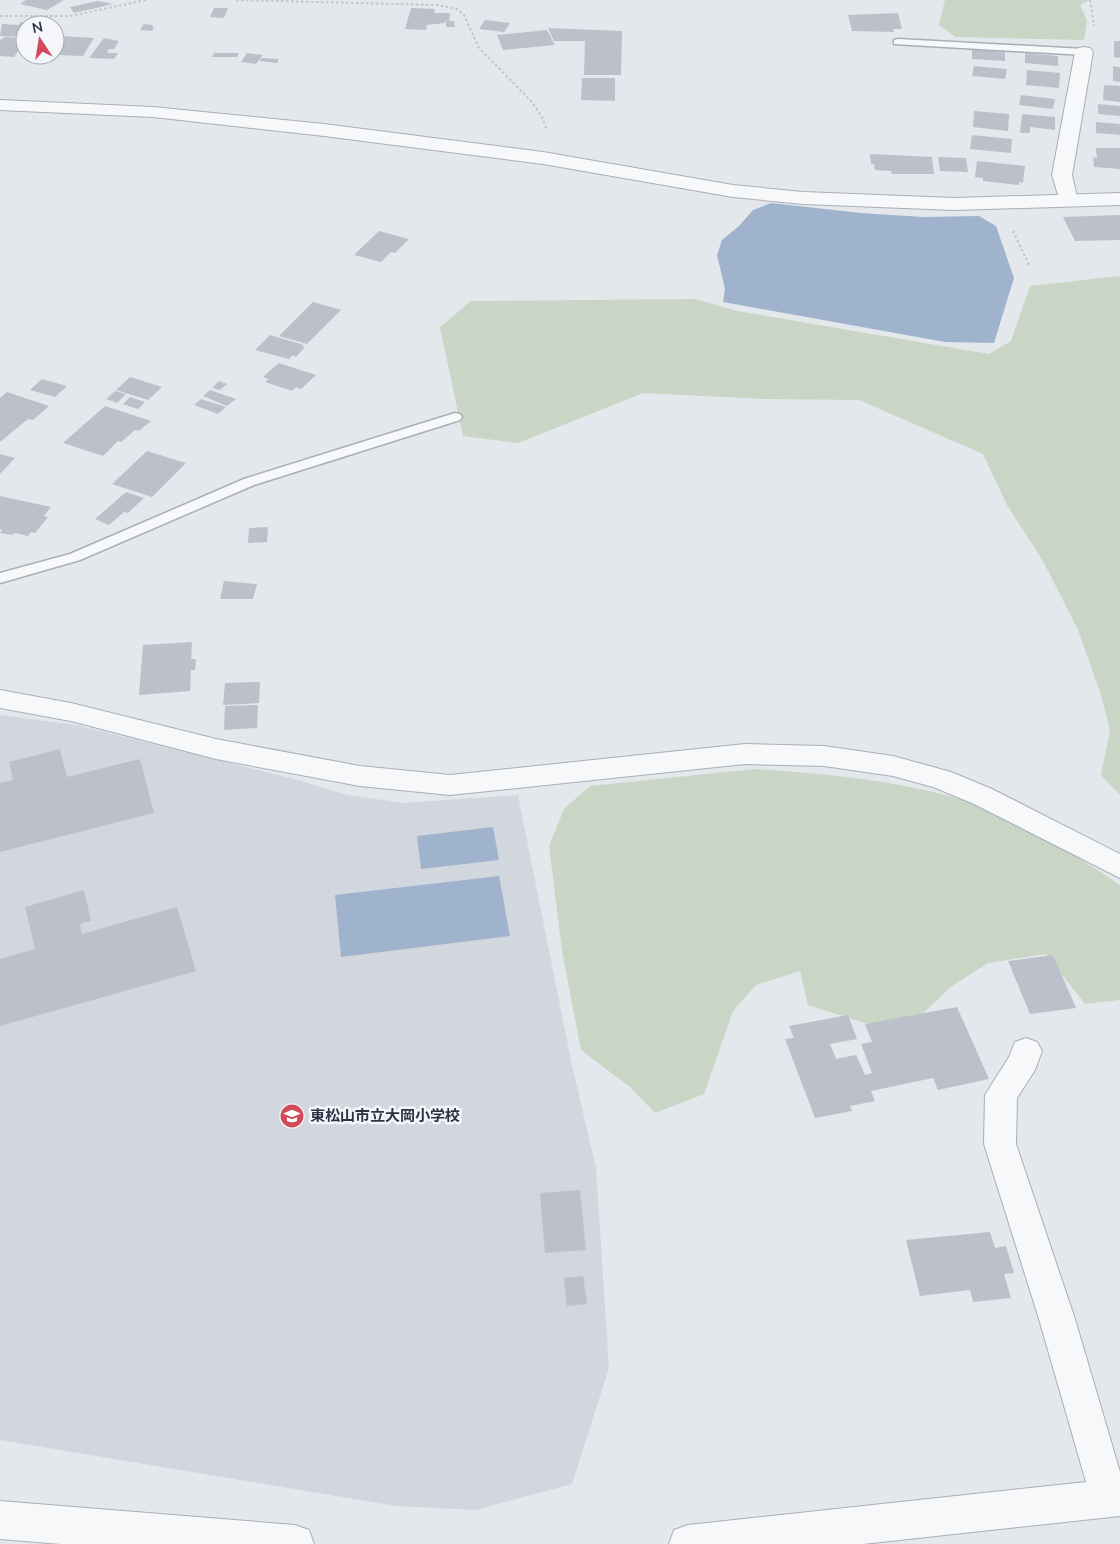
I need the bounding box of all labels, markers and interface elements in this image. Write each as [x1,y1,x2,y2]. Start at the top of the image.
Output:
north arrow [15,15,65,65]
text: N [30,17,44,37]
school or university icon: 東松山市立大岡小学校 [279,1103,305,1129]
place label: 東松山市立大岡小学校 [310,1106,460,1125]

